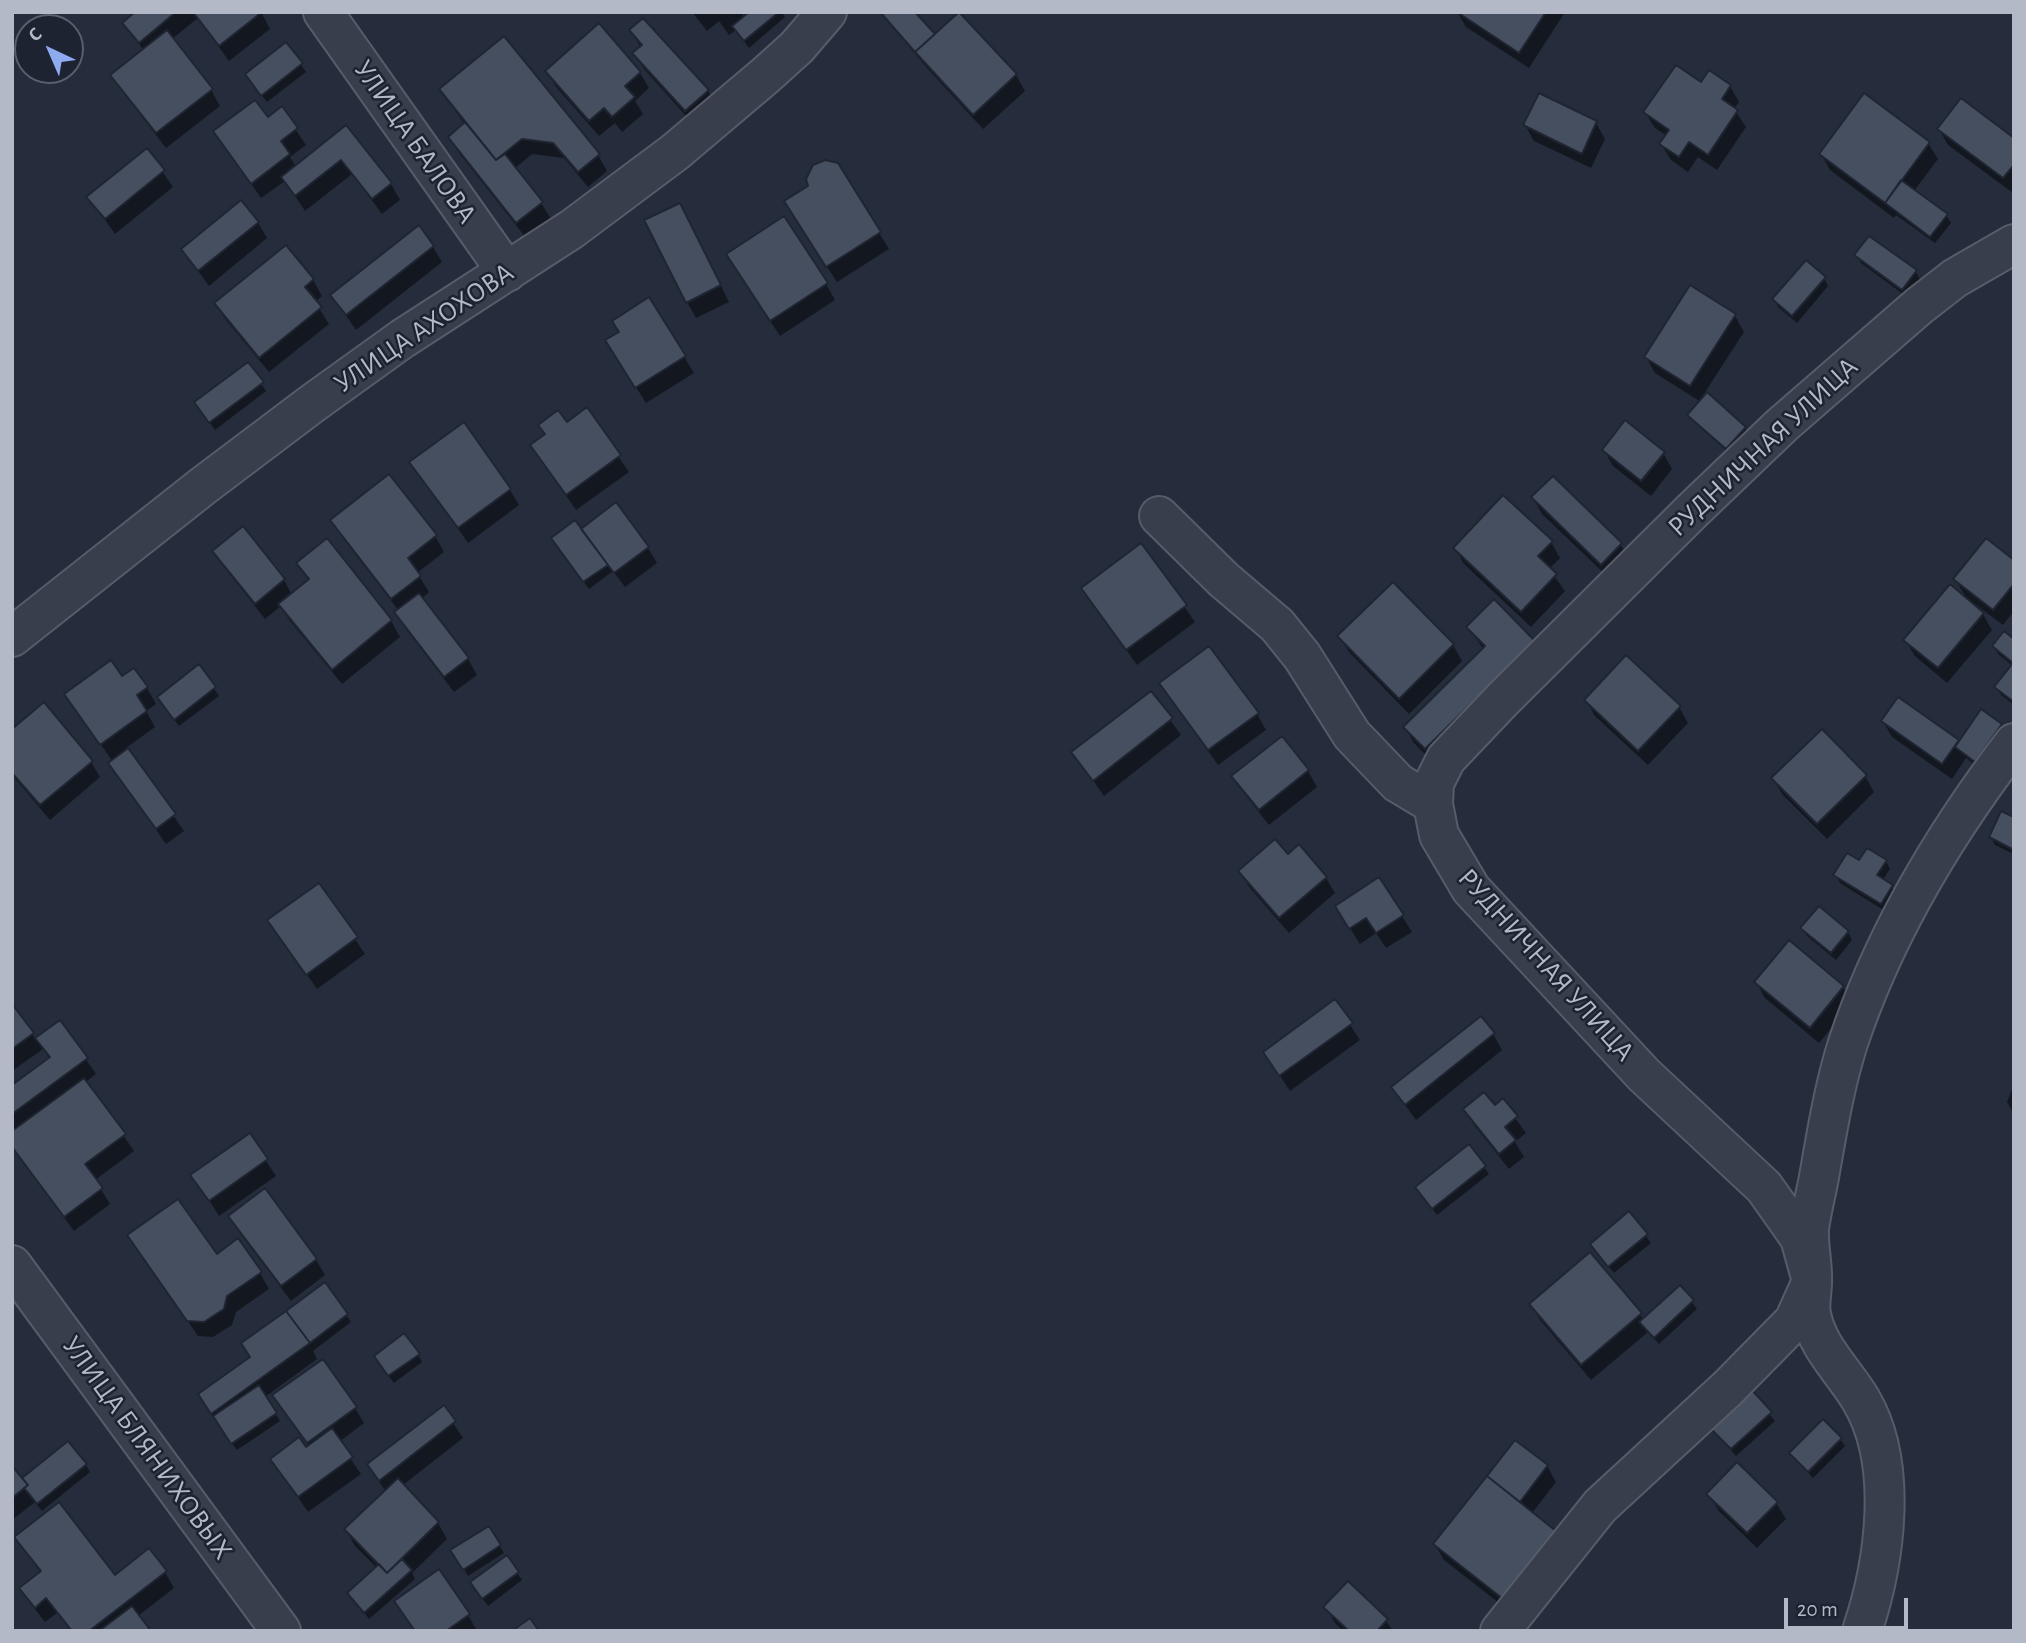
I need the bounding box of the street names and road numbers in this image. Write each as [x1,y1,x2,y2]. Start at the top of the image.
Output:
street label: УЛИЦА БАЛОВА [346,54,484,230]
street label: УЛИЦА АХОХОВА [328,256,520,400]
street label: РУДНИЧНАЯ УЛИЦА [1661,350,1865,544]
street label: РУДНИЧНАЯ УЛИЦА [1451,862,1641,1068]
street label: УЛИЦА БЛЯНИХОВЫХ [55,1330,239,1566]

